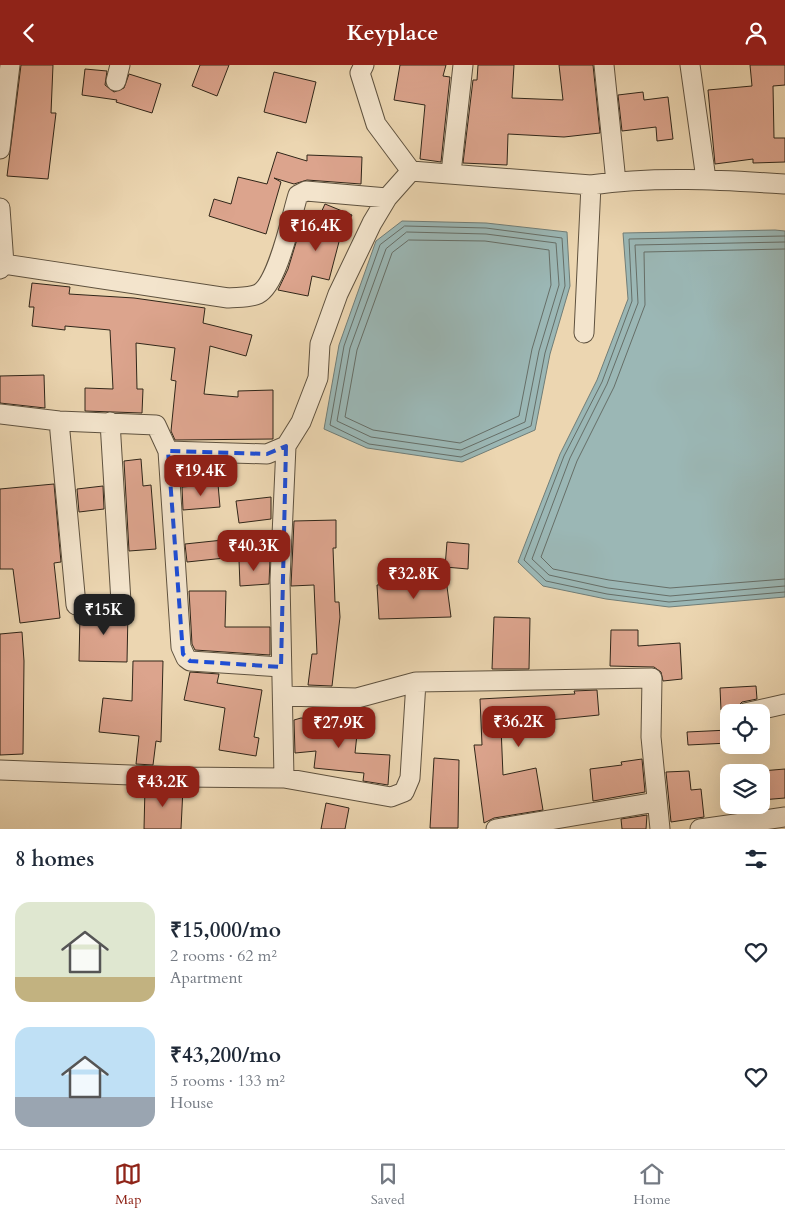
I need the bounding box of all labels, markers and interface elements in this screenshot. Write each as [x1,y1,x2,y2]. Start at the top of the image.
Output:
text: Keyplace [347,18,438,48]
icon: back [15,19,43,47]
icon: person [742,19,770,47]
pin: ₹16.4K [275,209,357,252]
text: ₹16.4K [290,215,342,237]
pin: ₹19.4K [160,455,242,497]
text: ₹19.4K [175,460,227,482]
pin: ₹40.3K [213,529,295,572]
text: ₹40.3K [228,535,280,557]
pin: ₹32.8K [373,557,455,600]
text: ₹32.8K [388,563,440,585]
pin: ₹15K [74,593,134,636]
text: ₹15K [85,599,123,621]
map controls [720,704,770,814]
button: locate [720,704,770,754]
pin: ₹36.2K [478,705,560,748]
pin: ₹27.9K [298,707,380,749]
text: ₹36.2K [493,711,545,733]
text: ₹27.9K [313,712,365,734]
button: layers [720,764,770,814]
pin: ₹43.2K [122,765,204,808]
text: ₹43.2K [137,771,189,793]
text: 8 homes [15,845,94,874]
icon: filters [742,845,770,873]
text: ₹15,000/mo [170,916,281,945]
icon: home [55,922,115,982]
icon: heart [742,938,770,966]
text: 2 rooms · 62 m² [170,945,277,967]
text: Apartment [170,967,243,989]
text: ₹43,200/mo [170,1041,281,1070]
icon: home [55,1047,115,1107]
icon: heart [742,1063,770,1091]
text: 5 rooms · 133 m² [170,1070,285,1092]
text: House [170,1092,213,1114]
tab: Map [114,1160,142,1209]
tab: Saved [371,1160,405,1209]
tab: Home [633,1160,671,1209]

